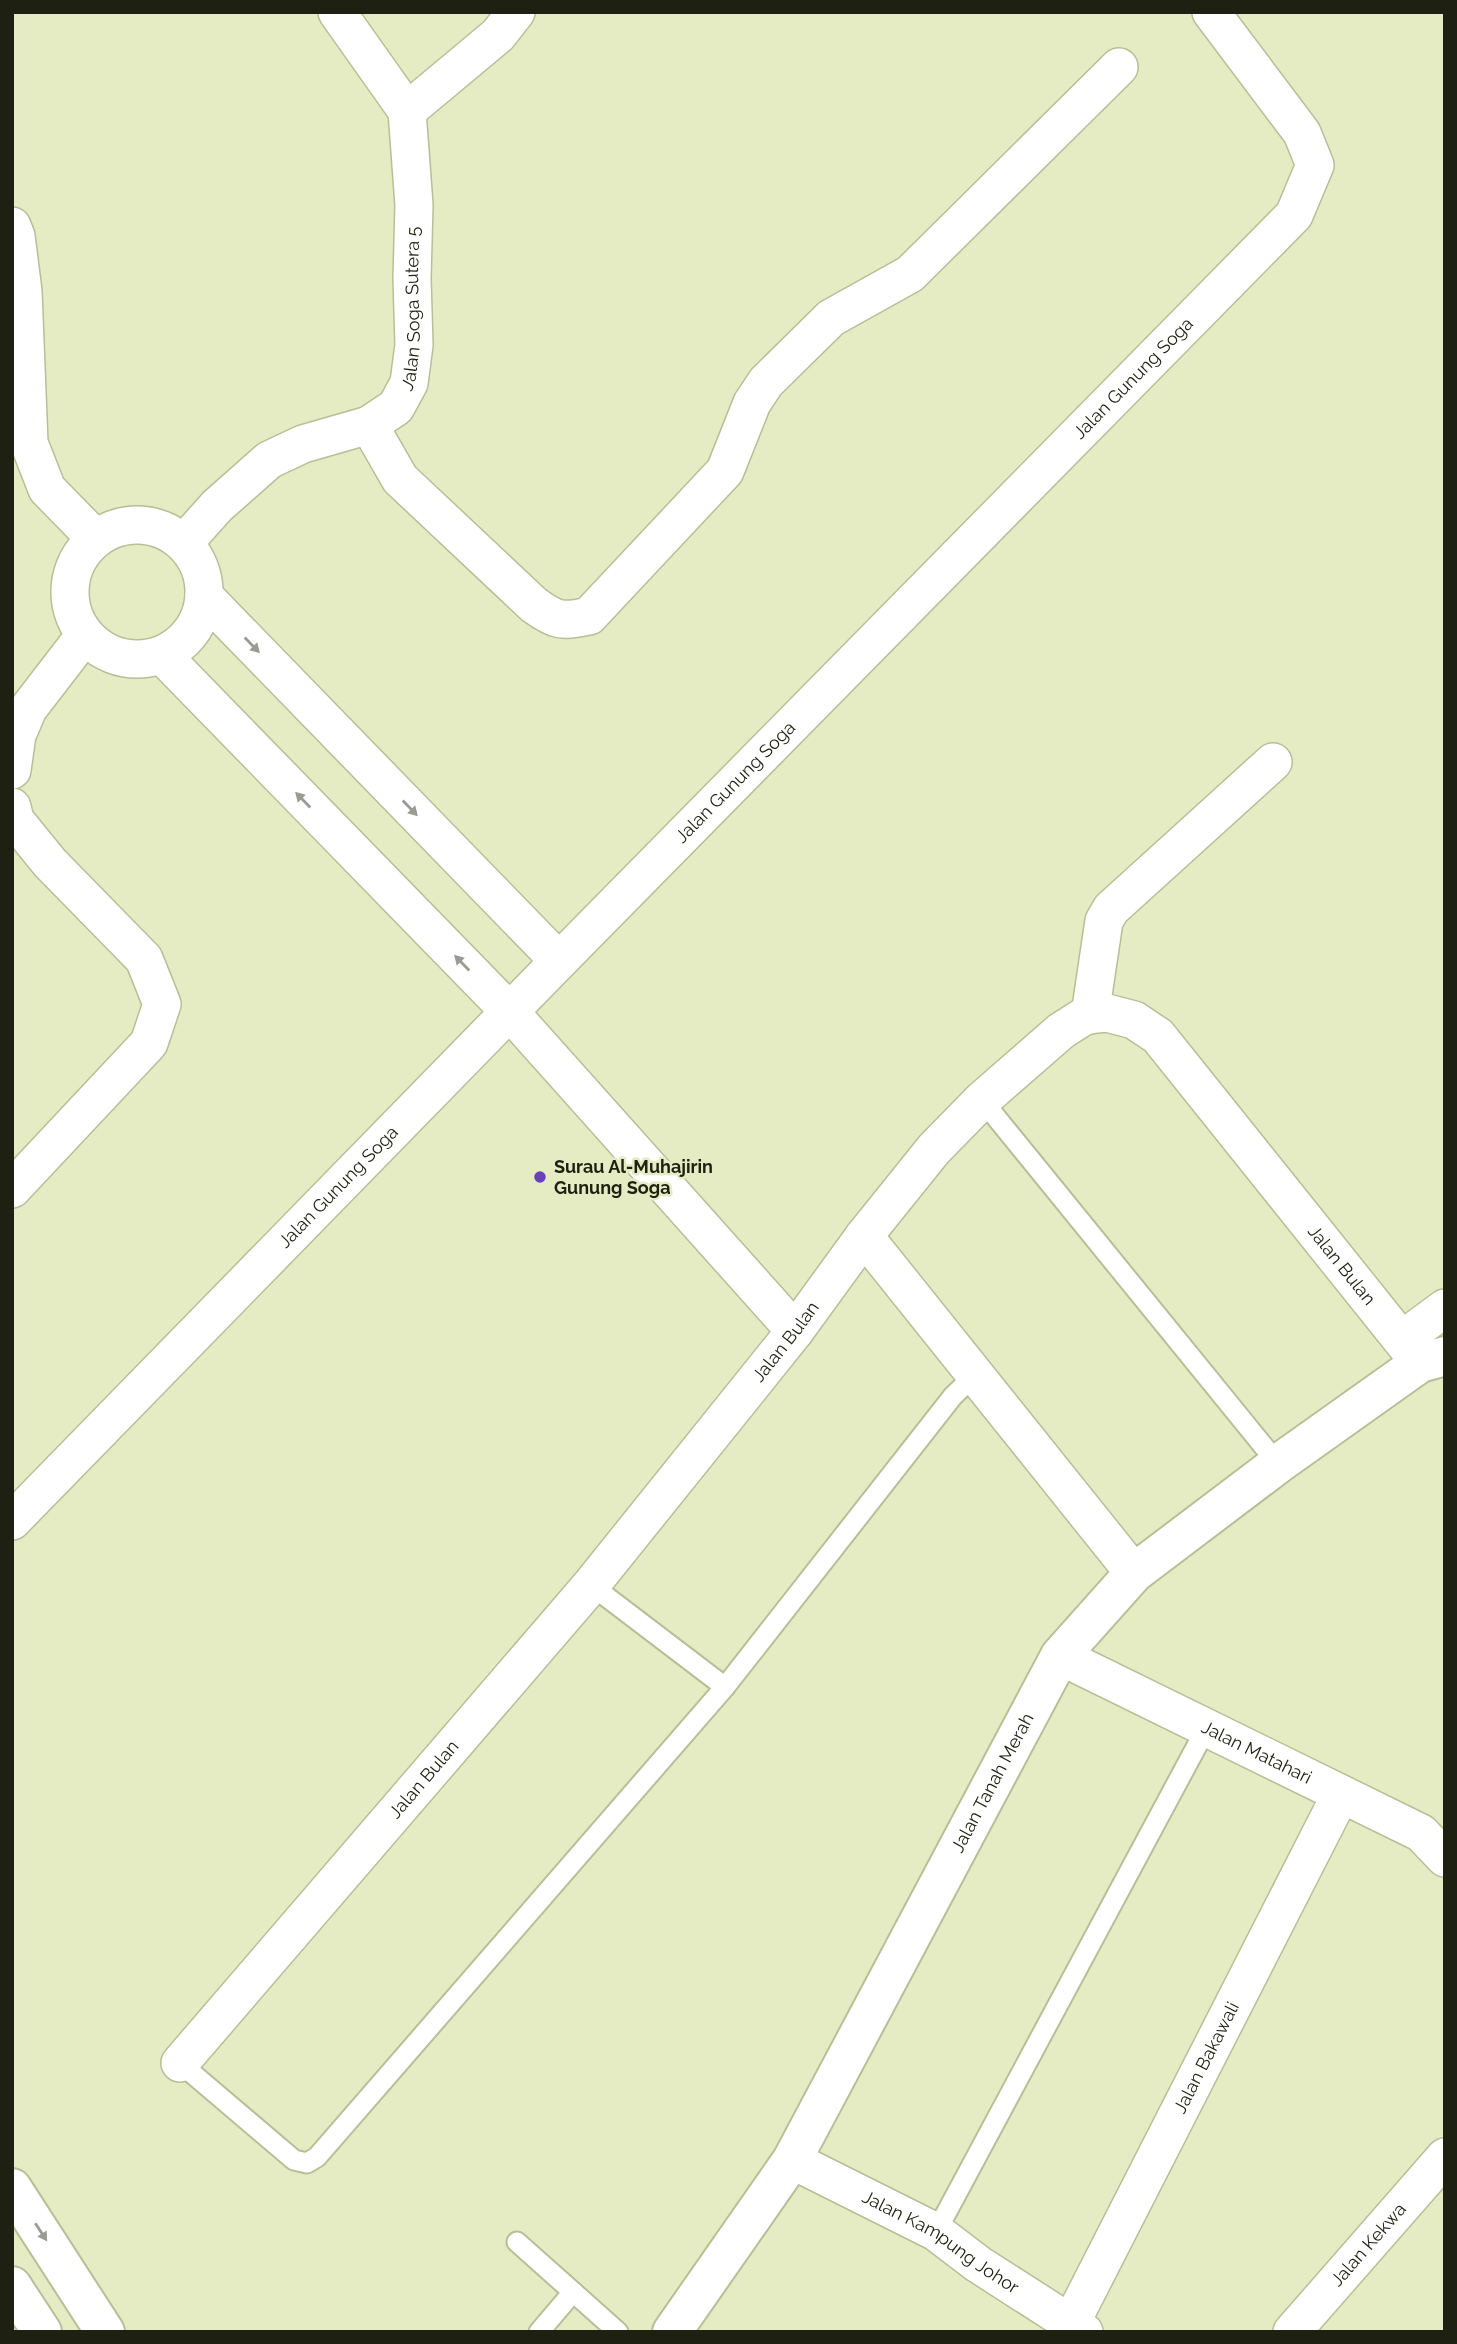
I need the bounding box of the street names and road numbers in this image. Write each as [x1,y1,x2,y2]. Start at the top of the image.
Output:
street label: Jalan Soga Sutera 5 [396,226,424,394]
street label: Jalan Gunung Soga [1069,313,1197,443]
street label: Jalan Gunung Soga [671,717,799,847]
street label: Jalan Gunung Soga [274,1121,402,1252]
street label: Jalan Bulan [1304,1221,1380,1309]
street label: Jalan Bulan [747,1297,823,1386]
street label: Jalan Tanah Merah [947,1709,1038,1856]
street label: Jalan Matahari [1198,1716,1315,1788]
street label: Jalan Bulan [384,1736,463,1822]
street label: Jalan Bakawali [1169,1998,1243,2116]
street label: Jalan Kampung Johor [859,2186,1024,2298]
street label: Jalan Kekwa [1326,2198,1410,2290]

